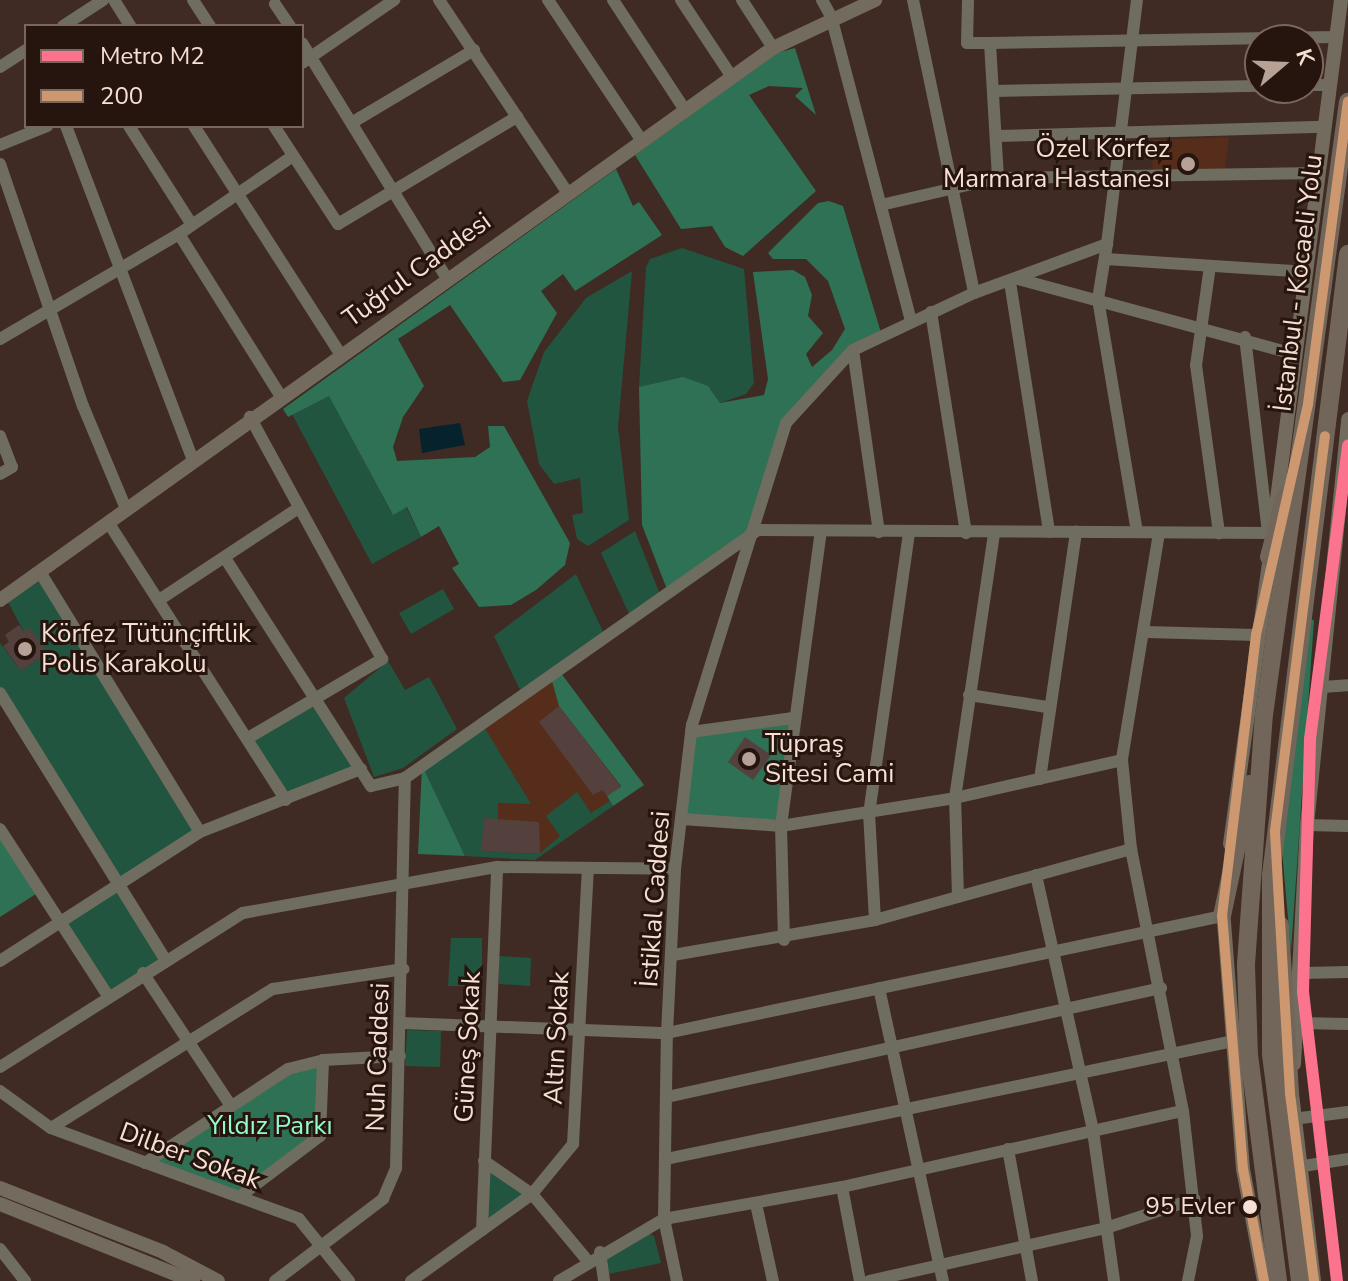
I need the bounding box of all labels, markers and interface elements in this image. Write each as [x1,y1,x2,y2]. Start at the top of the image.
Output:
legend [24,24,304,128]
north arrow [1244,24,1324,104]
text: Metro M2 [100,40,205,72]
text: K [1288,45,1321,69]
text: 200 [100,80,143,112]
place label: Özel Körfez Marmara Hastanesi [943,133,1170,194]
marker: Özel Körfez Marmara Hastanesi [1177,153,1199,175]
street label: İstanbul - Kocaeli Yolu [1267,153,1329,413]
street label: Tuğrul Caddesi [337,206,497,334]
place label: Körfez Tütünçiftlik Polis Karakolu [41,618,251,680]
marker: Körfez Tütünçiftlik Polis Karakolu [16,640,34,658]
place label: Tüpraş Sitesi Cami [765,728,894,790]
marker: Tüpraş Sitesi Cami [740,750,758,768]
street label: İstiklal Caddesi [633,810,677,988]
street label: Güneş Sokak [448,971,488,1123]
street label: Altın Sokak [538,971,576,1105]
street label: Nuh Caddesi [360,982,396,1132]
park label: Yıldız Parkı [208,1110,332,1142]
street label: Dilber Sokak [115,1116,265,1196]
place label: 95 Evler [1146,1193,1235,1221]
marker: 95 Evler [1242,1199,1258,1215]

